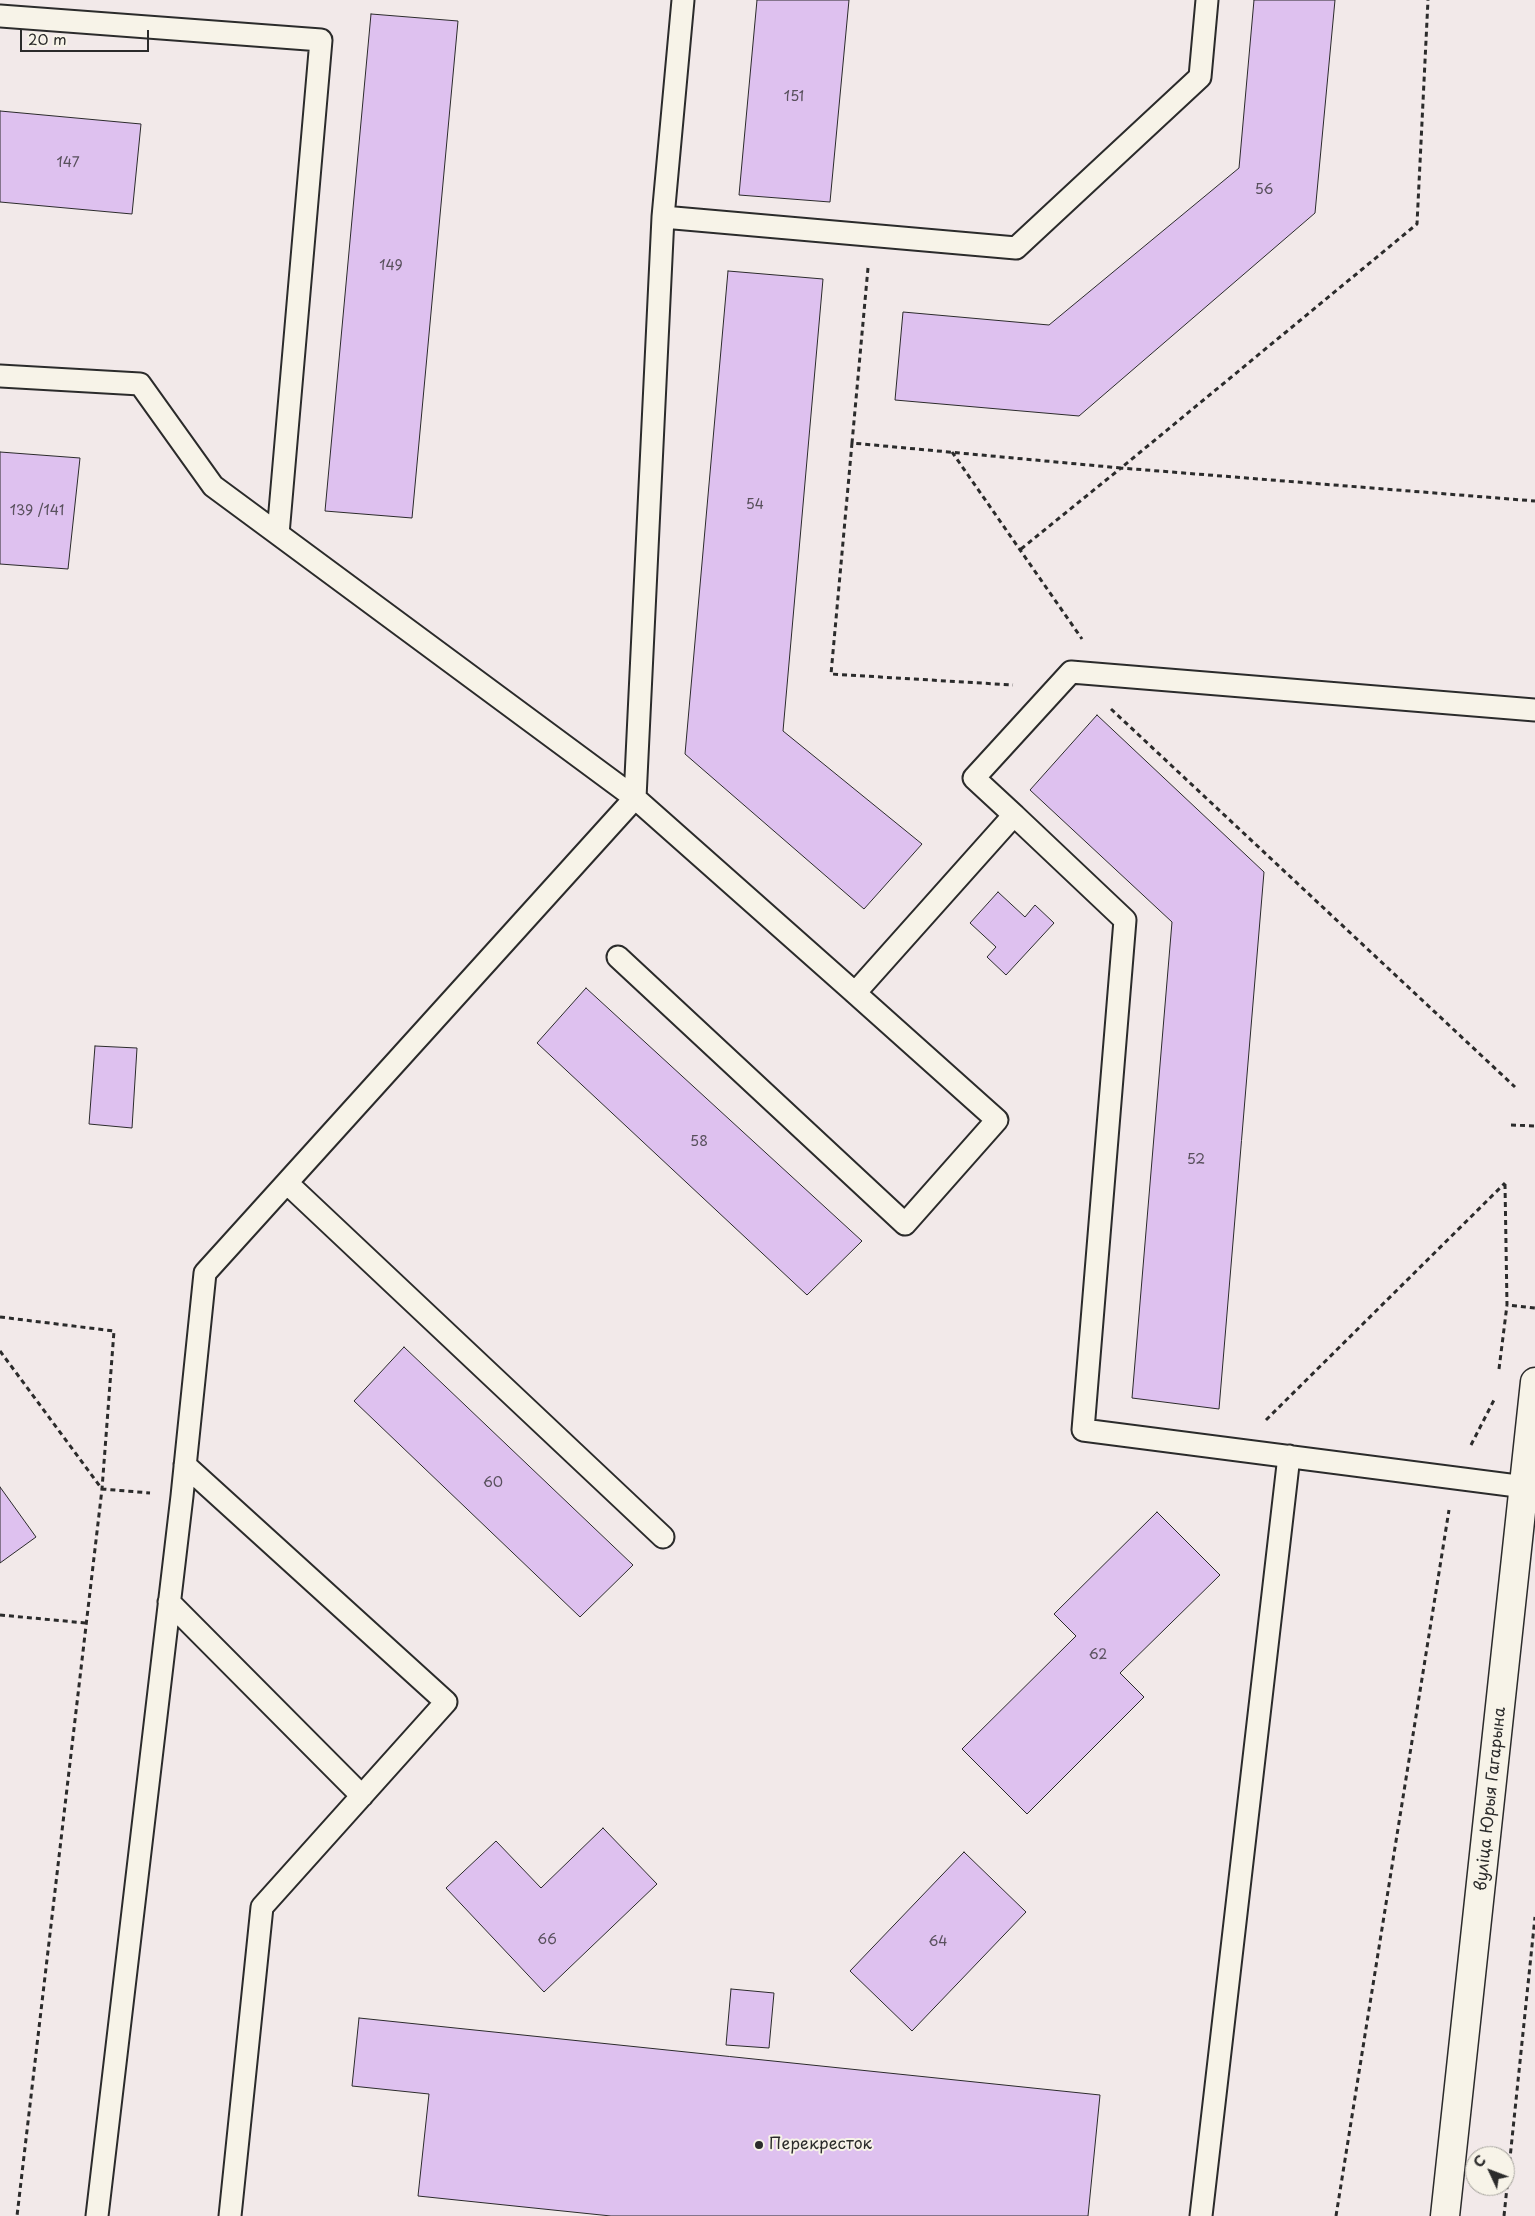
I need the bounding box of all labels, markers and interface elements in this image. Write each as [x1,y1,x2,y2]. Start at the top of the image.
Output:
scale bar [22,20,151,52]
text: 20 m [28,27,67,50]
house number: 151 [784,89,804,105]
house number: 147 [56,155,80,171]
house number: 56 [1255,182,1273,198]
house number: 149 [379,258,403,274]
house number: 54 [746,497,764,513]
house number: 139 /141 [10,503,64,519]
house number: 58 [690,1134,708,1150]
house number: 52 [1187,1152,1205,1168]
house number: 60 [483,1475,503,1491]
house number: 62 [1089,1647,1107,1663]
street label: вуліца Юрыя Гагарына [1472,1706,1510,1892]
house number: 66 [537,1932,557,1948]
house number: 64 [928,1934,948,1950]
place label: Перекресток [769,2135,872,2155]
marker: Перекресток [753,2139,765,2151]
north arrow [1465,2146,1515,2196]
text: С [1468,2150,1491,2172]

